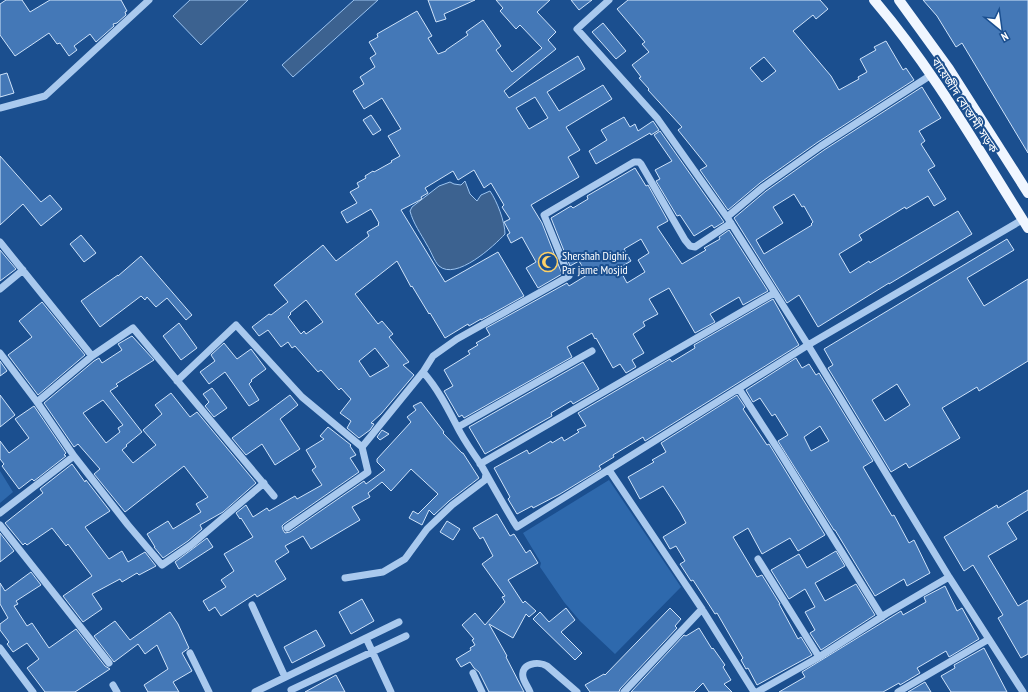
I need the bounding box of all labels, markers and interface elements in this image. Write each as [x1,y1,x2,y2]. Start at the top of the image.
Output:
north arrow [980,8,1020,48]
text: N [999,29,1011,44]
street label: বায়েজীদ বোস্তামী সড়ক [928,54,1002,156]
place label: Shershah Dighir Par jame Mosjid [562,248,629,277]
mosque icon: Shershah Dighir Par jame Mosjid [537,251,559,273]

